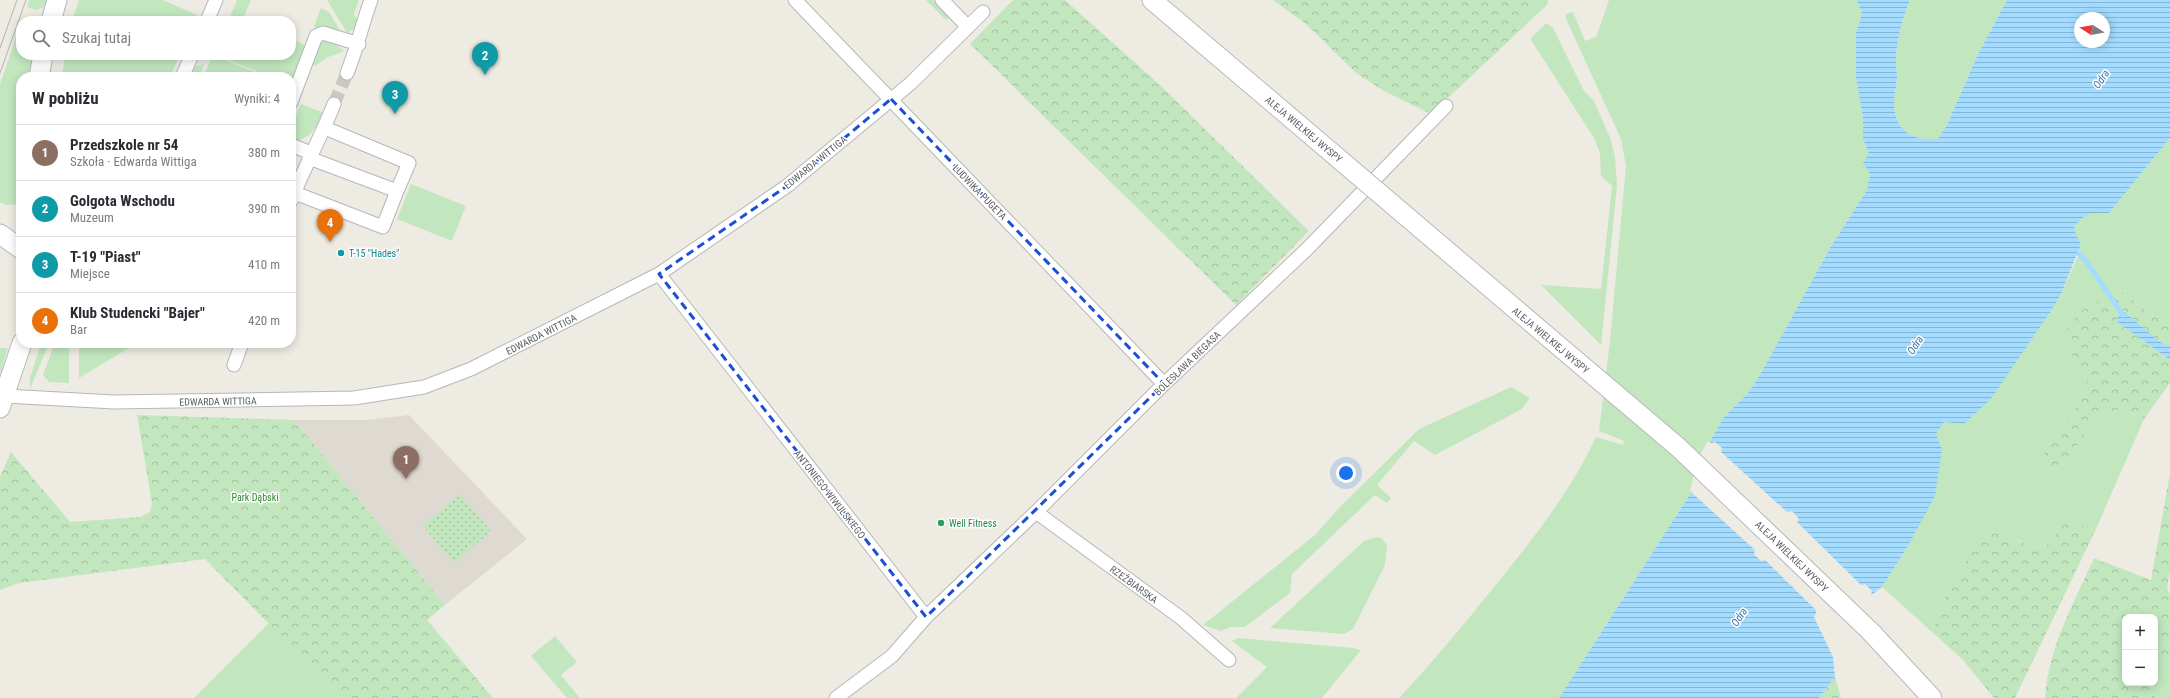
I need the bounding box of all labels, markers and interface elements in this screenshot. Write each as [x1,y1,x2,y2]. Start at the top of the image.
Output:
north arrow [2074,12,2110,48]
search box [16,16,296,60]
icon: search [30,27,52,49]
text: Szukaj tutaj [62,29,131,47]
pin: 2 [472,42,498,75]
water label: Odra [2090,67,2112,91]
pin: 3 [382,81,408,114]
text: W pobliżu [32,88,99,108]
text: Wyniki: 4 [234,91,280,106]
street label: ALEJA WIELKIEJ WYSPY [1263,94,1345,165]
street label: EDWARDA WITTIGA [782,134,849,191]
text: Przedszkole nr 54 [70,136,178,154]
text: 1 [42,145,48,160]
text: 380 m [248,145,280,160]
text: Szkoła · Edwarda Wittiga [70,154,197,169]
street label: LUDWIKA PUGETA [951,163,1009,222]
text: Golgota Wschodu [70,192,175,210]
text: 2 [42,201,48,216]
text: 390 m [248,201,280,216]
pin: 4 [317,209,343,242]
text: Muzeum [70,210,114,225]
text: T-19 "Piast" [70,248,141,266]
marker: T-15 "Hades" [336,248,346,258]
place label: T-15 "Hades" [349,248,399,259]
text: 3 [42,257,48,272]
text: 410 m [248,257,280,272]
text: Miejsce [70,266,110,281]
text: Klub Studencki "Bajer" [70,304,205,322]
street label: ALEJA WIELKIEJ WYSPY [1510,305,1592,376]
street label: EDWARDA WITTIGA [504,312,578,357]
text: 4 [42,313,48,328]
text: 420 m [248,313,280,328]
text: Bar [70,322,87,337]
street label: BOLESŁAWA BIEGASA [1152,329,1223,398]
water label: Odra [1905,333,1926,357]
street label: EDWARDA WITTIGA [179,395,257,408]
pin: 1 [393,446,419,479]
street label: ANTONIEGO WIWULSKIEGO [792,448,867,541]
your location [1336,463,1356,483]
park label: Park Dąbski [232,492,278,503]
marker: Well Fitness [936,518,946,528]
place label: Well Fitness [949,518,997,529]
street label: ALEJA WIELKIEJ WYSPY [1753,519,1831,595]
street label: RZEŹBIARSKA [1108,563,1160,606]
water label: Odra [1729,605,1750,629]
map controls [2122,614,2158,686]
button: + [2122,614,2158,650]
button: − [2122,650,2158,686]

